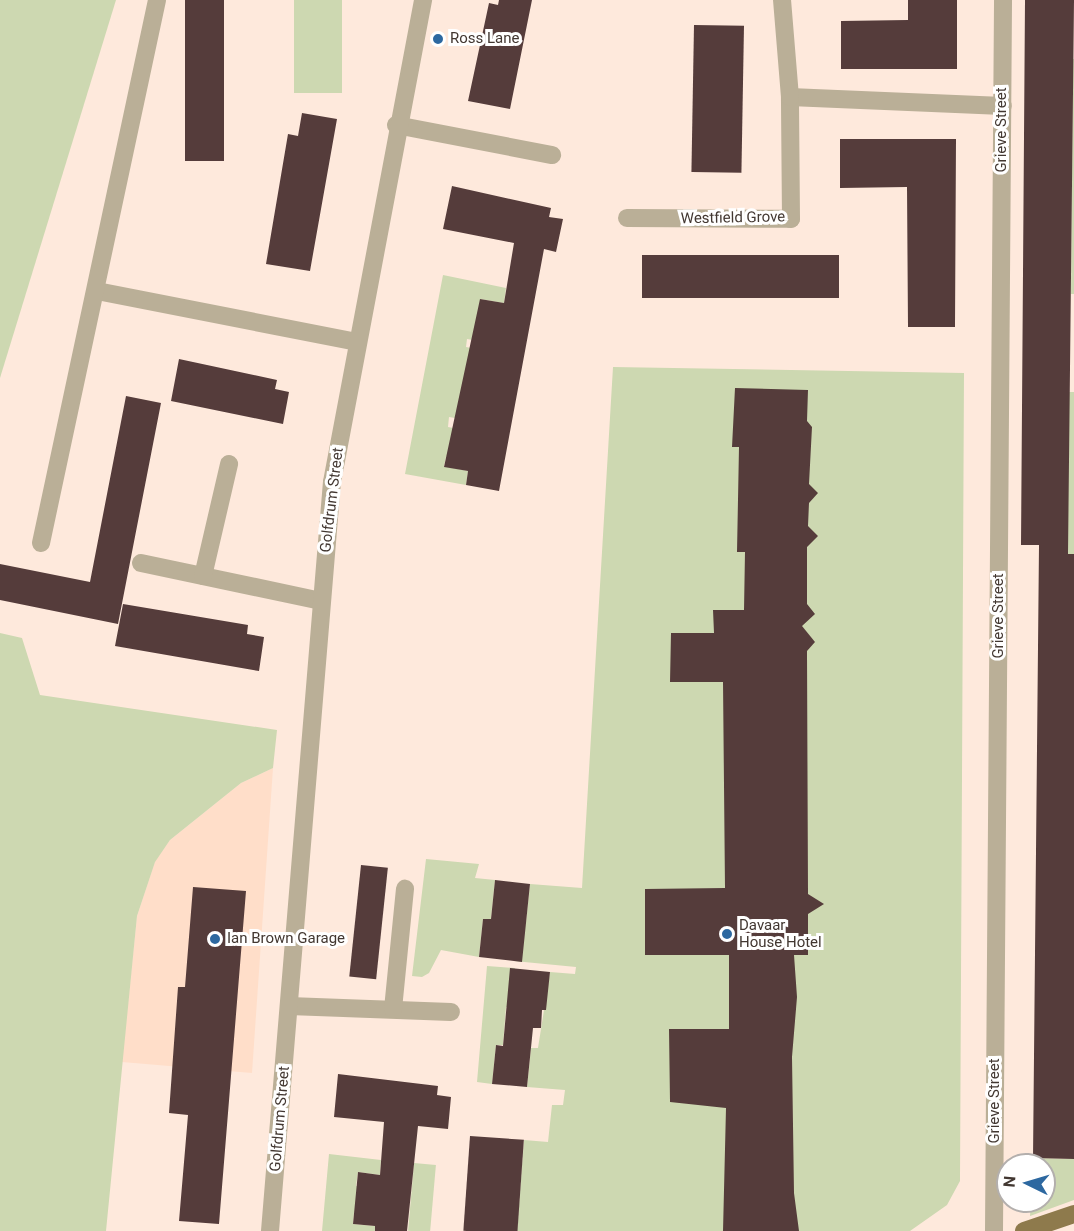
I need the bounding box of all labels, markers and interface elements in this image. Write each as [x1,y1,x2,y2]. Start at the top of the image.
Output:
place label: Ross Lane [450,30,519,48]
marker: Ross Lane [431,32,445,46]
street label: Grieve Street [993,87,1011,173]
street label: Westfield Grove [681,208,785,228]
street label: Golfdrum Street [317,446,347,554]
street label: Grieve Street [990,573,1008,659]
place label: Davaar House Hotel [739,916,822,951]
marker: Davaar House Hotel [720,927,734,941]
place label: Ian Brown Garage [227,930,345,948]
marker: Ian Brown Garage [208,932,222,946]
street label: Grieve Street [986,1058,1004,1144]
street label: Golfdrum Street [266,1066,294,1172]
north arrow [996,1153,1056,1213]
text: N [1000,1175,1020,1188]

